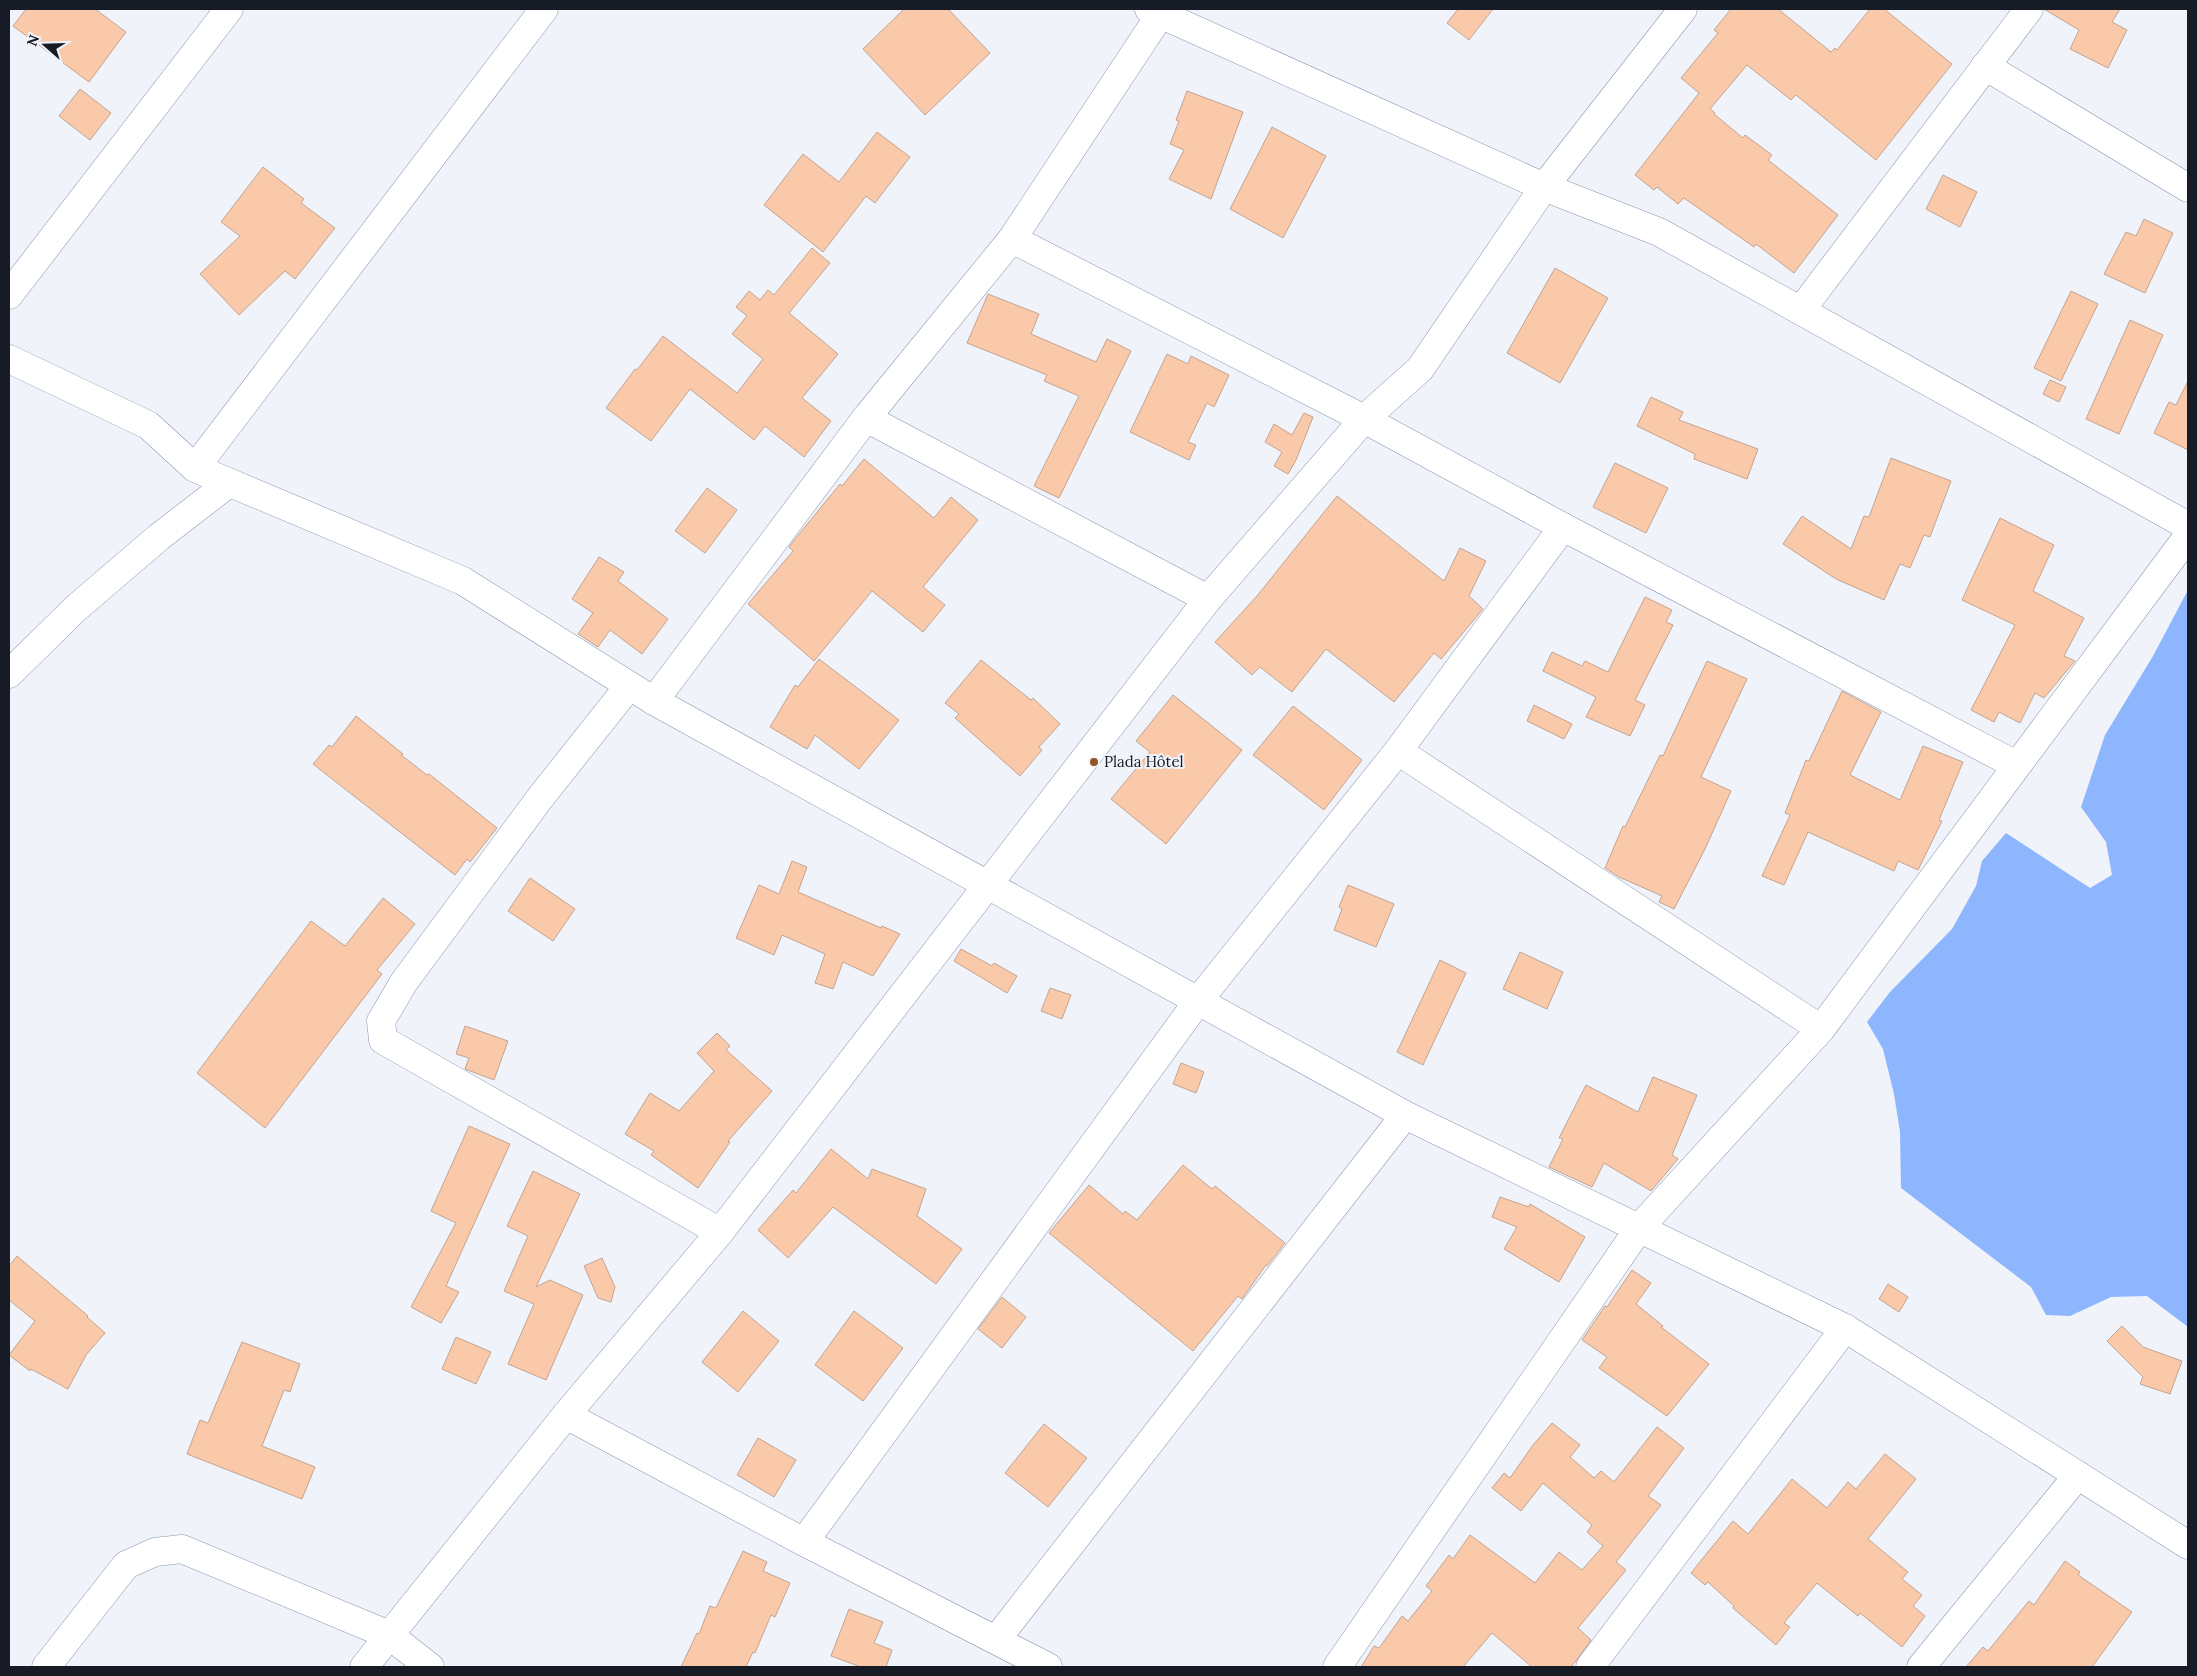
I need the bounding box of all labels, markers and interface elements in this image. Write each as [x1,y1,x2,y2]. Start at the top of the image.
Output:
north arrow [20,20,70,70]
text: N [22,32,43,49]
place label: Plada Hôtel [1104,752,1184,771]
marker: Plada Hôtel [1088,756,1100,768]

